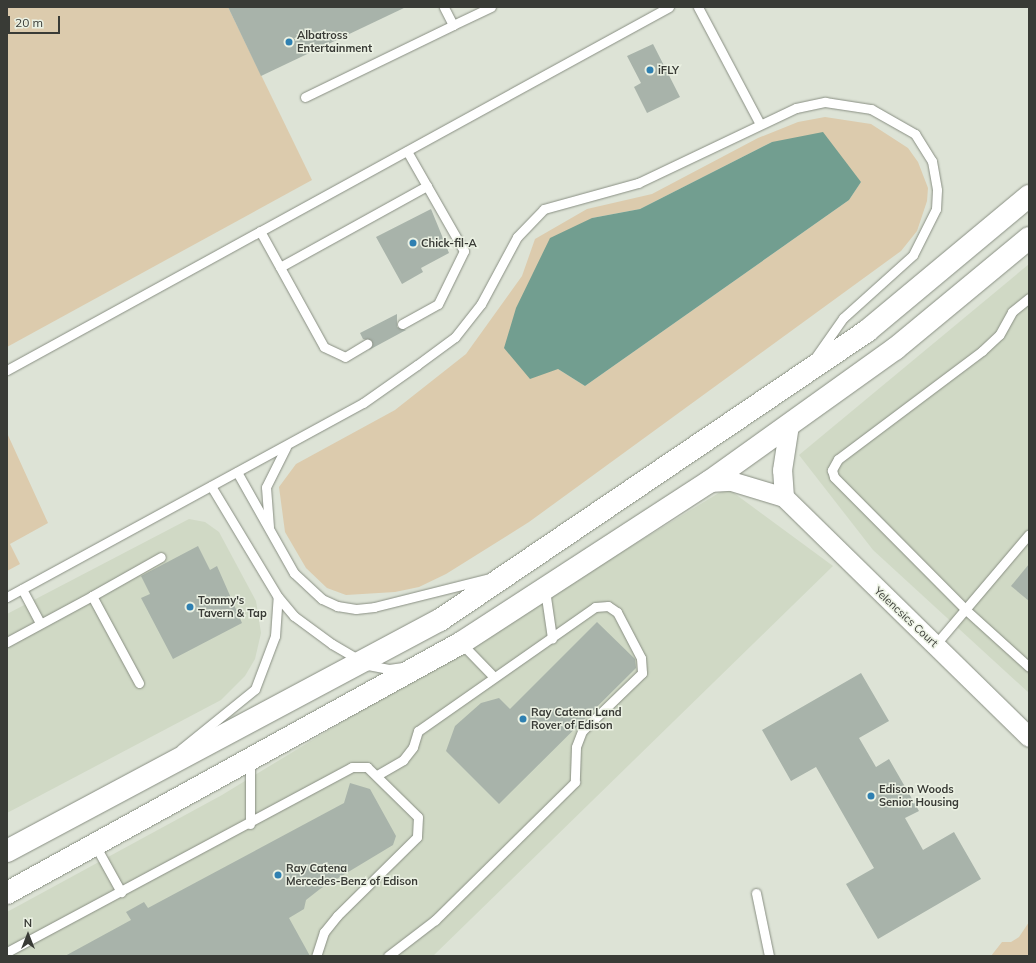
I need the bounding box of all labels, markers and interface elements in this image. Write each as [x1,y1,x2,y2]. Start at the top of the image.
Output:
scale bar [10,8,62,34]
text: 20 m [15,15,43,30]
place label: Albatross Entertainment [297,29,372,55]
marker: Albatross Entertainment [284,37,294,47]
place label: iFLY [658,63,679,77]
marker: iFLY [645,65,655,75]
place label: Chick-fil-A [421,236,477,250]
marker: Chick-fil-A [408,238,418,248]
street label: Yelencsics Court [872,584,940,650]
place label: Tommy's Tavern & Tap [198,594,267,620]
marker: Tommy's Tavern & Tap [185,602,195,612]
place label: Ray Catena Land Rover of Edison [531,706,622,732]
marker: Ray Catena Land Rover of Edison [518,714,528,724]
place label: Edison Woods Senior Housing [879,783,959,809]
marker: Edison Woods Senior Housing [866,791,876,801]
place label: Ray Catena Mercedes-Benz of Edison [286,862,418,888]
marker: Ray Catena Mercedes-Benz of Edison [273,870,283,880]
north arrow [8,915,48,955]
text: N [24,916,32,930]

